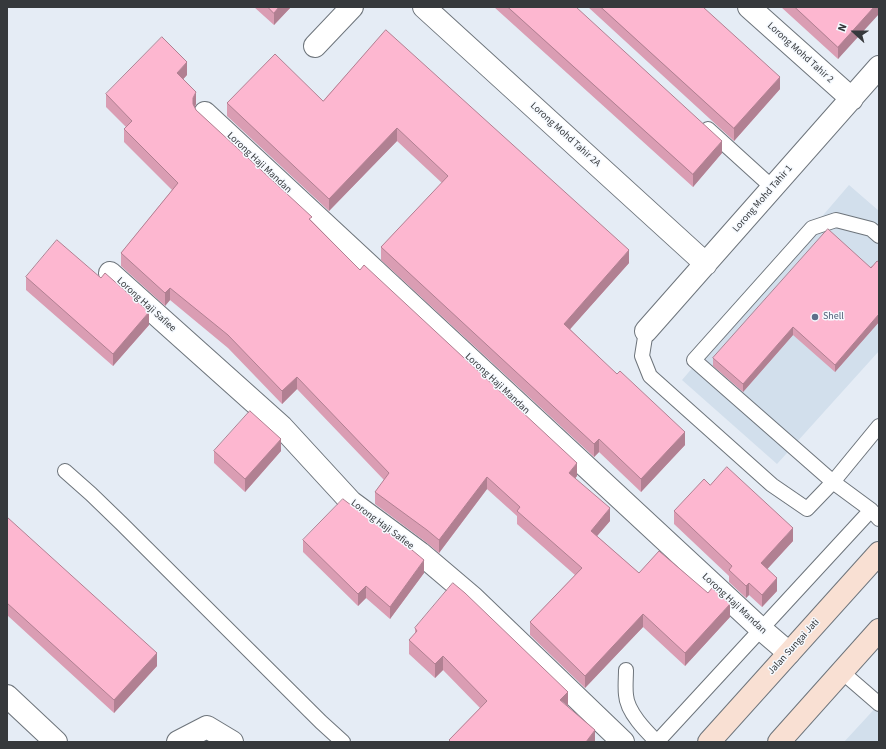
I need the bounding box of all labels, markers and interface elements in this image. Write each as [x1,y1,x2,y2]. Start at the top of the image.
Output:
north arrow [834,12,874,52]
street label: Lorong Mohd Tahir 2 [764,20,836,86]
text: N [834,21,851,34]
street label: Lorong Mohd Tahir 2A [527,100,603,170]
street label: Lorong Haji Mandan [224,130,294,196]
street label: Lorong Mohd Tahir 1 [731,163,795,235]
street label: Lorong Haji Safiee [114,275,178,335]
place label: Shell [823,311,844,323]
marker: Shell [810,312,820,322]
street label: Lorong Haji Mandan [462,351,532,417]
street label: Lorong Haji Safiee [348,497,416,553]
street label: Lorong Haji Mandan [699,571,769,637]
street label: Jalan Sungai Jati [766,617,822,677]

